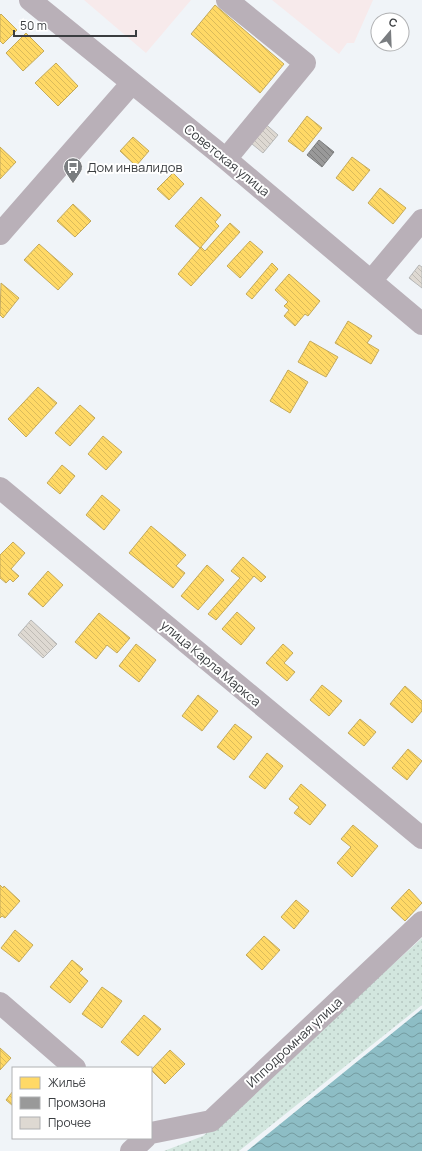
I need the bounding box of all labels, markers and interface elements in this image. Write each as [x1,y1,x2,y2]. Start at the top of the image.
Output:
scale bar [14,12,136,38]
north arrow [370,12,410,52]
text: С [387,14,400,30]
text: 50 m [20,17,47,34]
street label: Советская улица [180,120,274,200]
bus stop icon: Дом инвалидов [62,156,84,184]
place label: Дом инвалидов [87,158,182,176]
street label: улица Карла Маркса [157,616,265,710]
street label: Ипподромная улица [242,993,346,1091]
legend [12,1067,152,1139]
text: Жильё [48,1074,86,1091]
text: Промзона [48,1094,106,1111]
text: Прочее [48,1114,91,1131]

